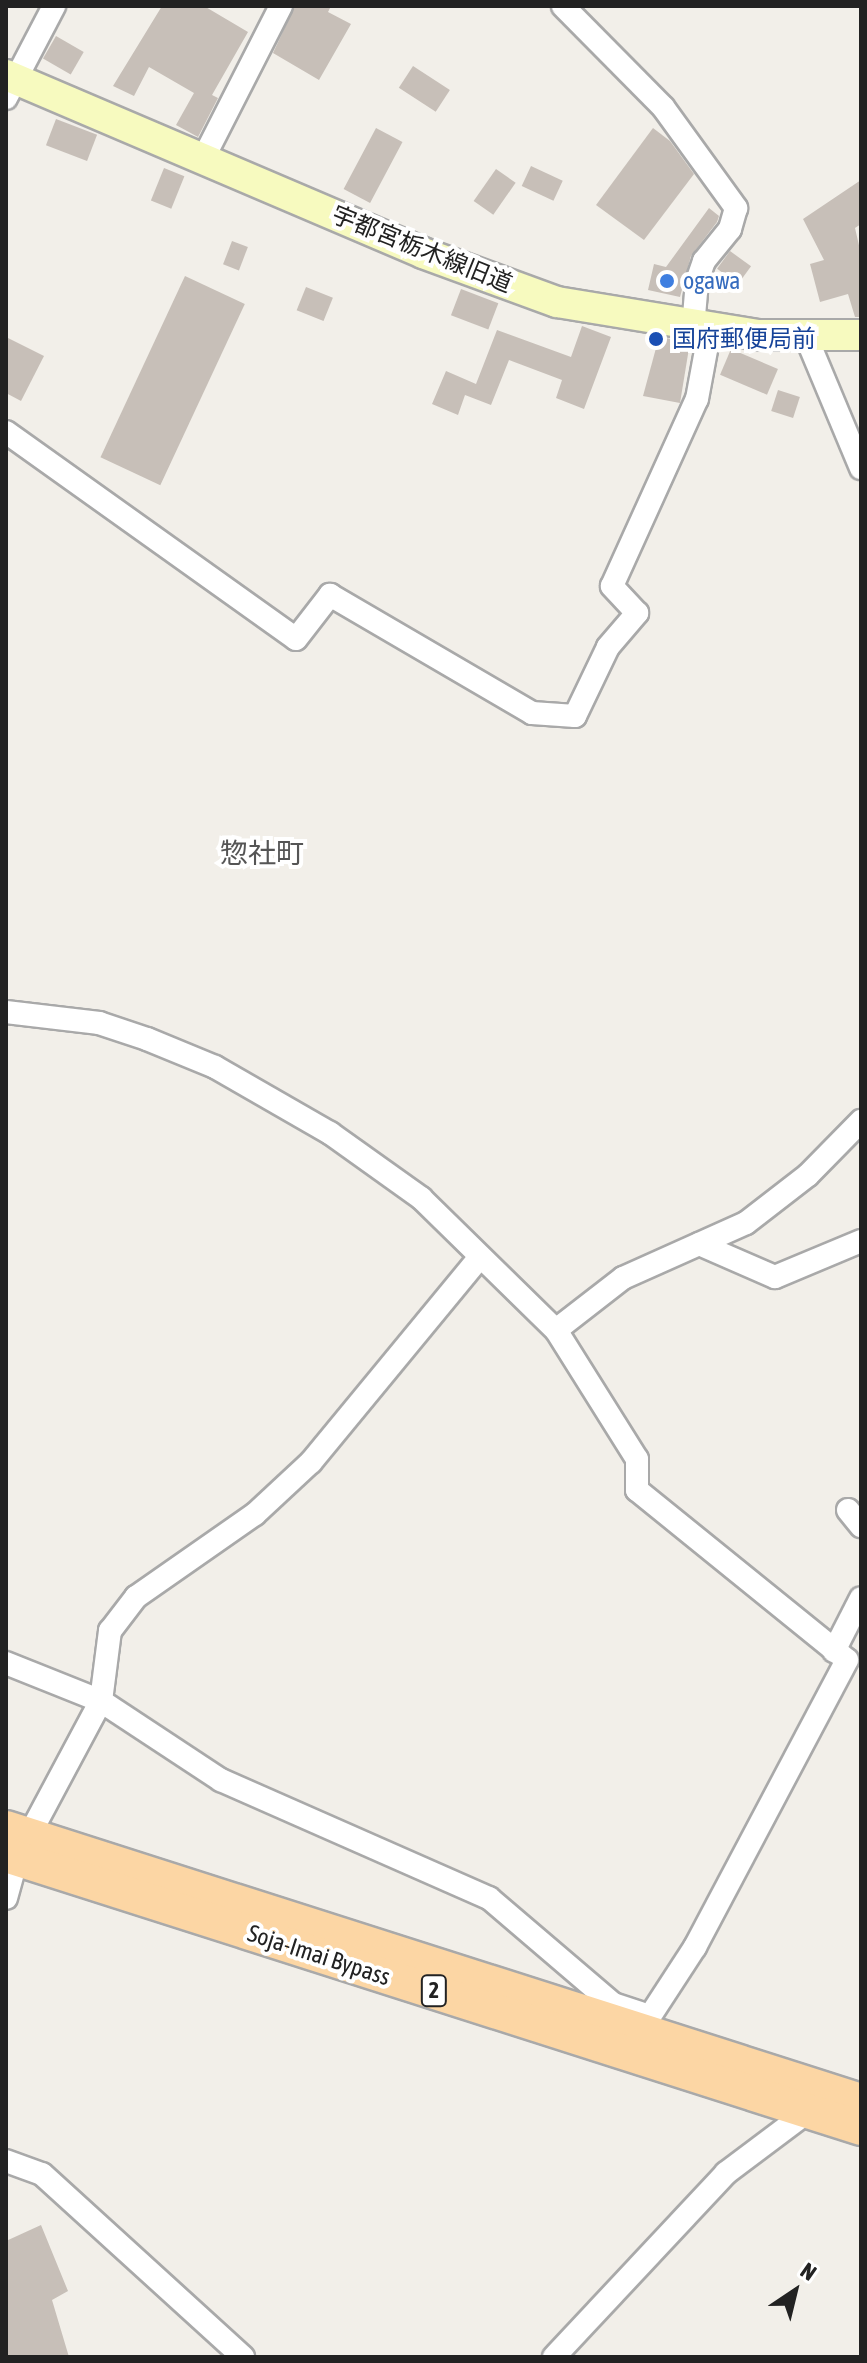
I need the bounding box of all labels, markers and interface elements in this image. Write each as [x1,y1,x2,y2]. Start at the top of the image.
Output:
street label: 宇都宮栃木線旧道 [328,200,516,298]
place label: ogawa [683,267,741,295]
marker: ogawa [658,272,676,290]
place label: 国府郵便局前 [672,325,816,353]
marker: 国府郵便局前 [647,330,665,348]
district label: 惣社町 [220,836,304,870]
street label: Soja-Imai Bypass [244,1918,394,1992]
road number: 2 [420,1973,448,2009]
north arrow [755,2251,835,2331]
text: N [796,2257,822,2286]

